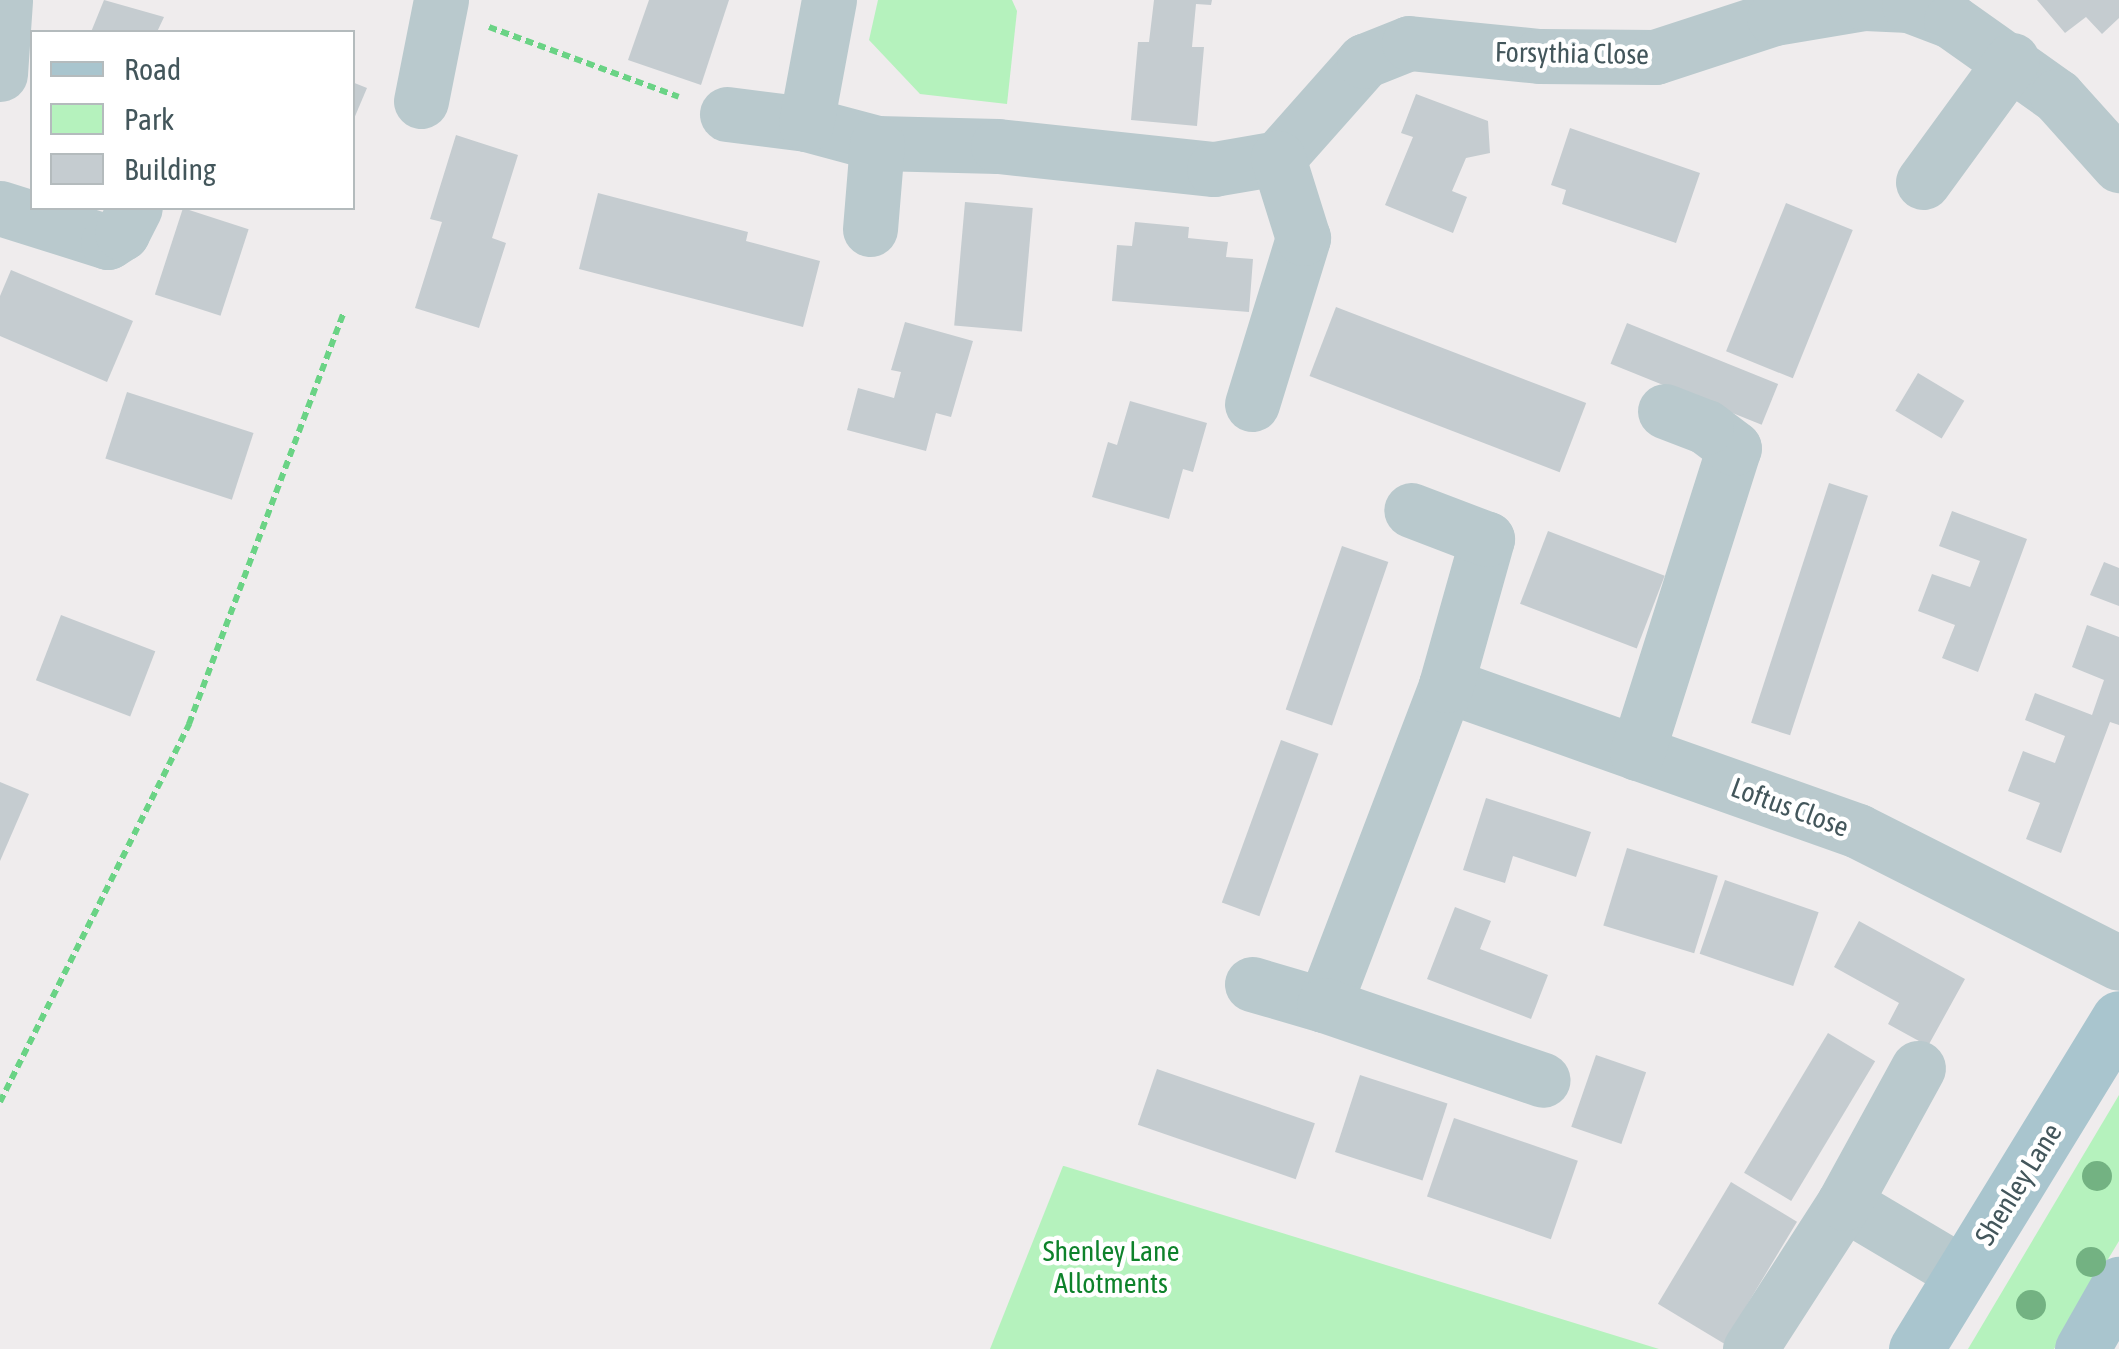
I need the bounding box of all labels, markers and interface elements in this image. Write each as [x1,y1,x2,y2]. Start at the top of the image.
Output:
legend [30,30,355,210]
street label: Forsythia Close [1495,35,1649,71]
text: Road [124,52,181,86]
text: Park [124,102,174,136]
text: Building [124,152,216,186]
street label: Loftus Close [1727,770,1853,844]
street label: Shenley Lane [1968,1117,2068,1251]
park label: Shenley Lane Allotments [1043,1234,1179,1300]

